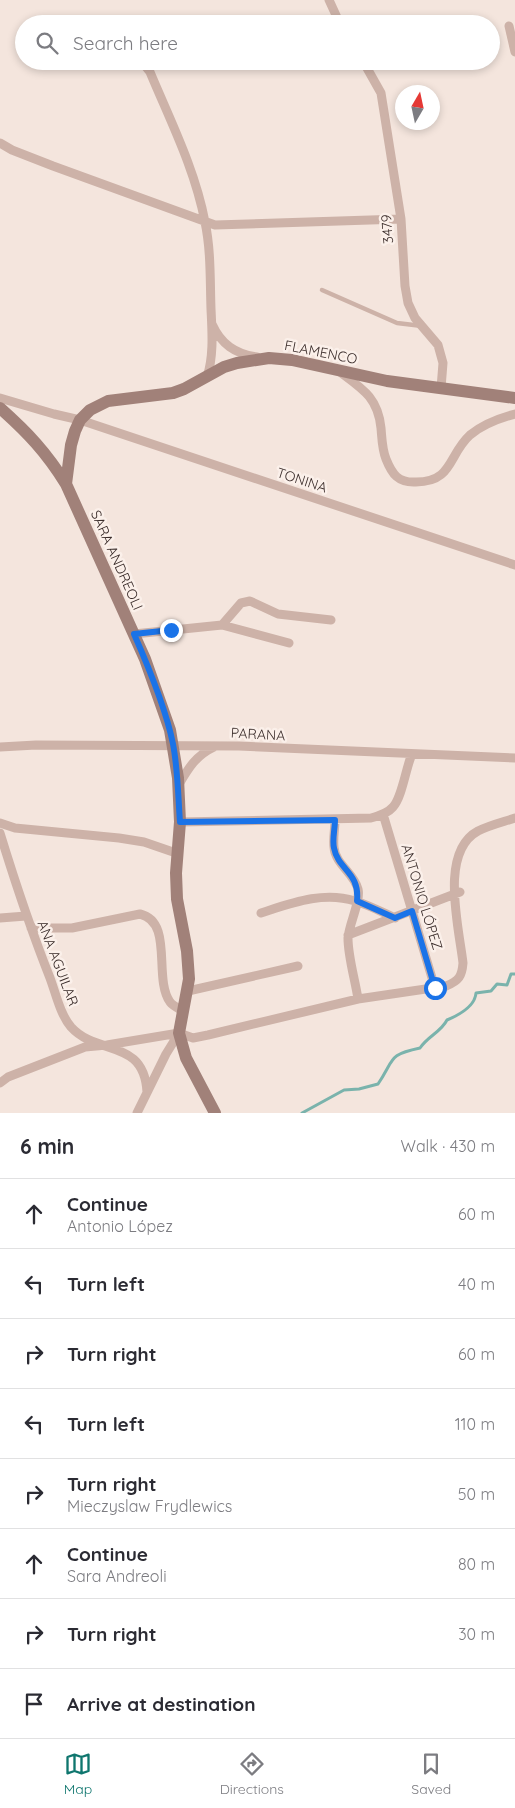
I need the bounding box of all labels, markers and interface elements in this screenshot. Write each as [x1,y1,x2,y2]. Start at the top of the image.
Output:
search box [15,15,500,70]
icon: search [33,29,61,57]
text: Search here [73,31,178,55]
north arrow [395,85,440,130]
street label: 3479 [377,213,397,244]
street label: FLAMENCO [283,336,359,368]
street label: TONINA [275,463,329,497]
street label: SARA ANDREOLI [87,507,147,613]
route end [160,619,183,642]
street label: PARANA [230,724,286,744]
street label: ANTONIO LÓPEZ [397,842,447,952]
street label: ANA AGUILAR [33,918,83,1008]
route start [424,977,447,1000]
text: 6 min [20,1133,74,1159]
text: Walk · 430 m [401,1136,495,1156]
text: Continue [67,1192,148,1216]
icon: ahead [20,1200,48,1228]
text: 60 m [458,1204,495,1224]
text: Antonio López [67,1216,173,1236]
icon: left [20,1270,48,1298]
text: Turn left [67,1272,145,1296]
text: 40 m [458,1274,495,1294]
icon: right [20,1340,48,1368]
text: Turn right [67,1342,156,1366]
text: 60 m [458,1344,495,1364]
icon: left [20,1410,48,1438]
text: Turn left [67,1412,145,1436]
text: 110 m [455,1414,495,1434]
text: Turn right [67,1472,156,1496]
icon: right [20,1480,48,1508]
text: 50 m [458,1484,495,1504]
text: Mieczyslaw Frydlewics [67,1496,232,1516]
text: Continue [67,1542,148,1566]
icon: ahead [20,1550,48,1578]
text: 80 m [458,1554,495,1574]
text: Sara Andreoli [67,1566,167,1586]
icon: right [20,1620,48,1648]
text: Turn right [67,1622,156,1646]
text: 30 m [458,1624,495,1644]
icon: arrive [20,1690,48,1718]
text: Arrive at destination [67,1692,256,1716]
tab: Map [64,1750,92,1798]
tab: Directions [220,1750,284,1798]
tab: Saved [411,1750,451,1798]

